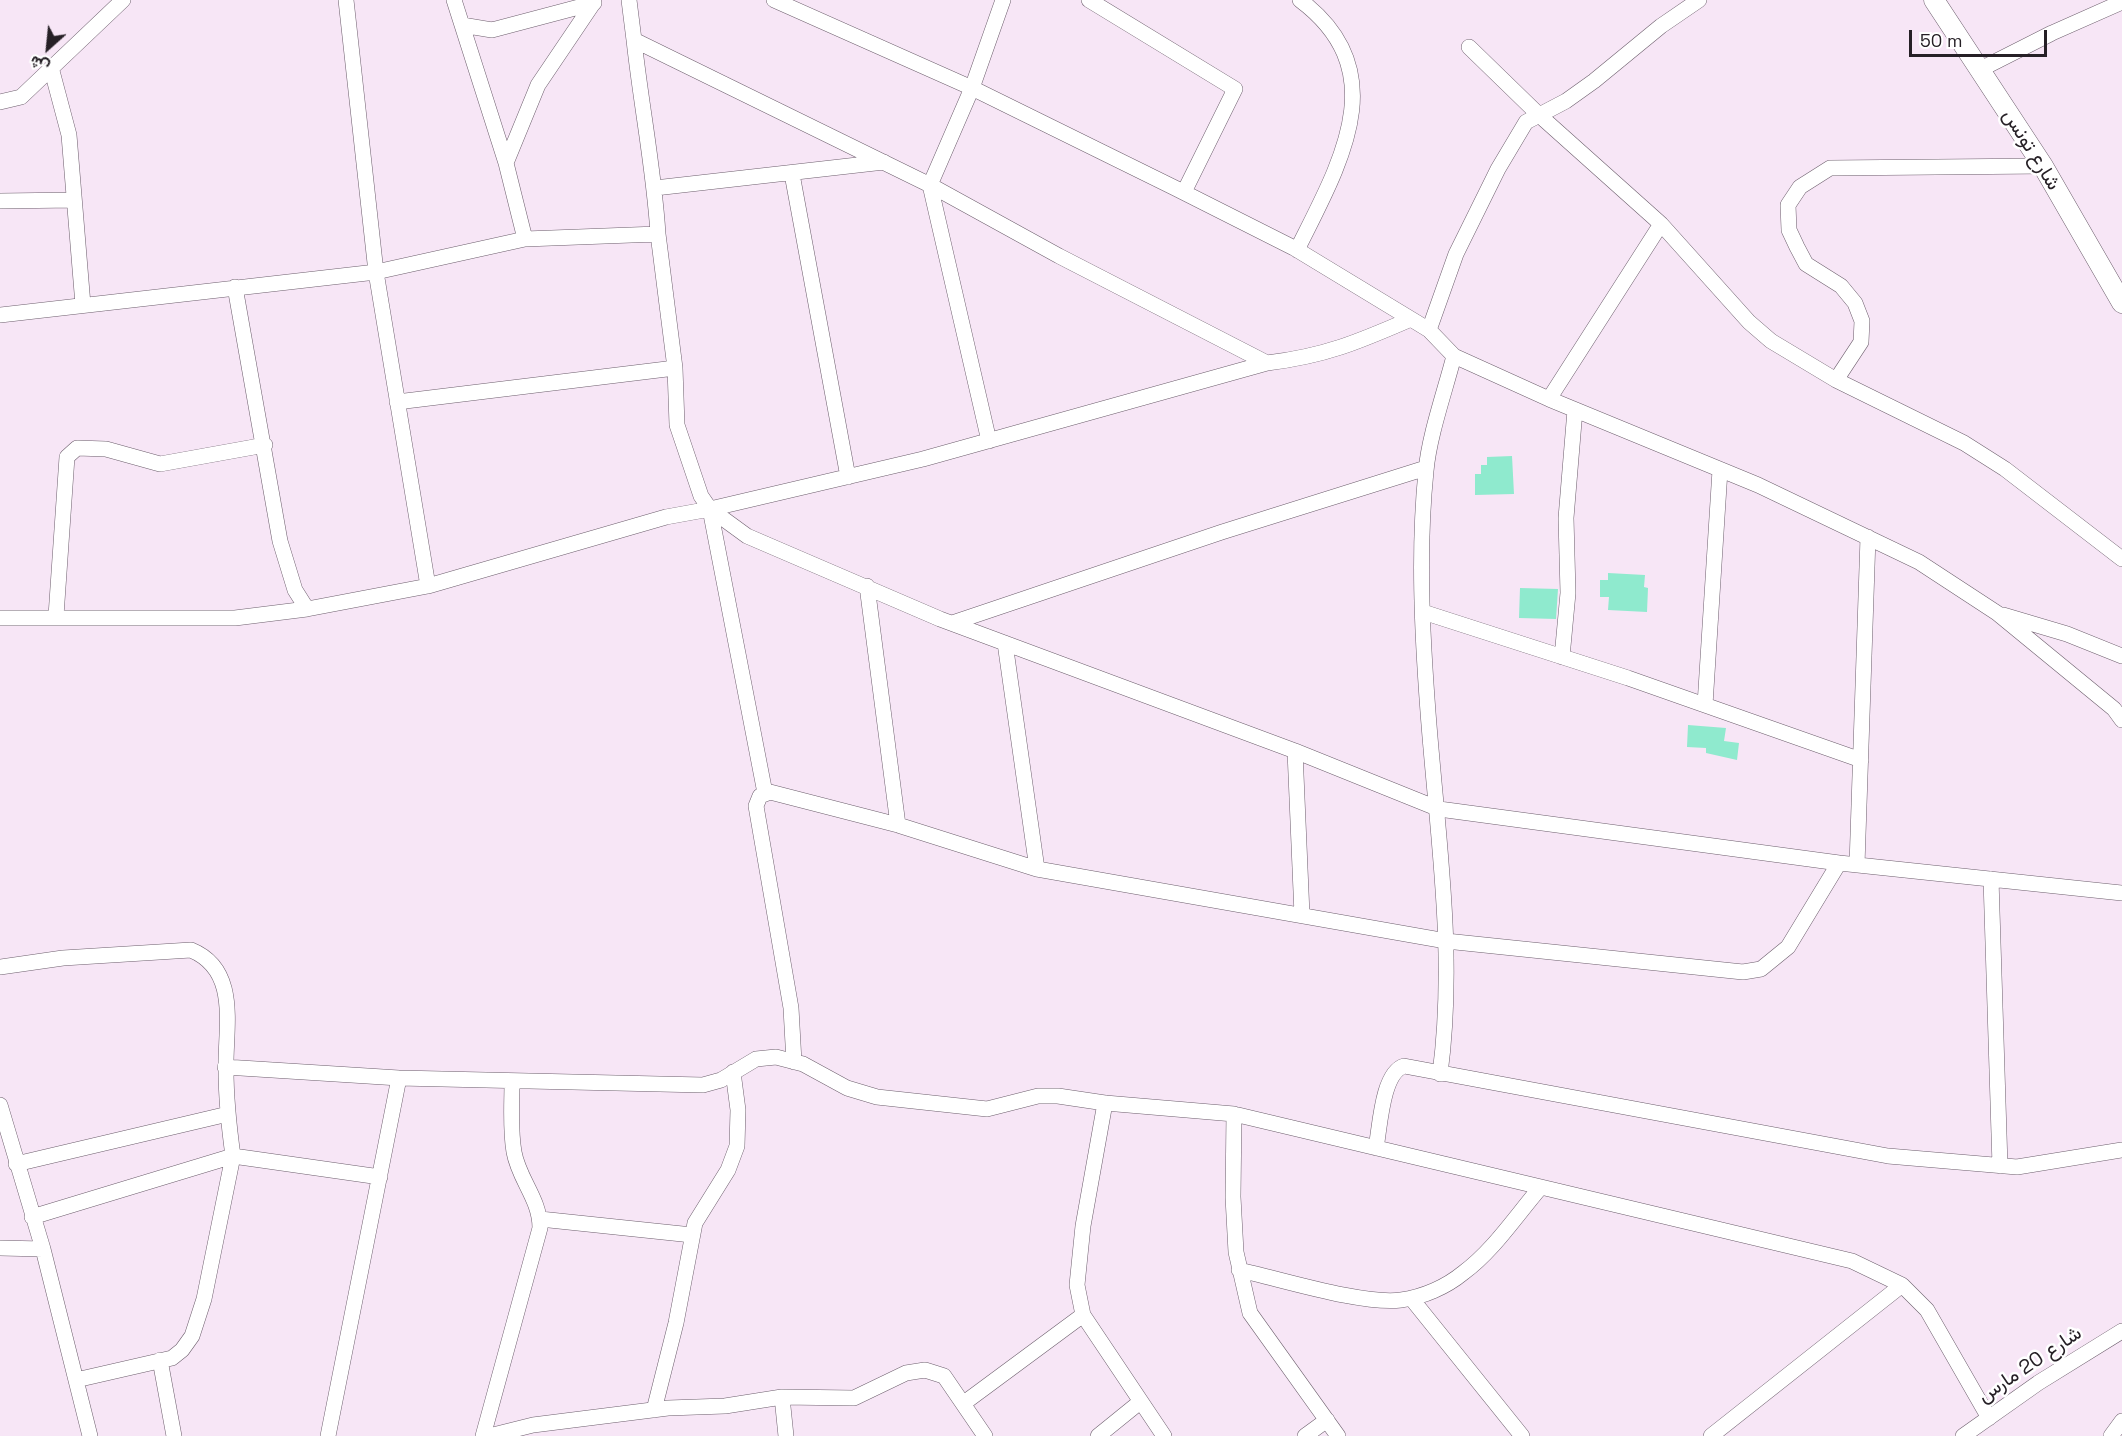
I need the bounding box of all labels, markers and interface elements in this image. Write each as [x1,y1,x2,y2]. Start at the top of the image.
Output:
north arrow [18,18,78,78]
scale bar [1912,18,2050,56]
text: 50 m [1920,29,1962,52]
text: ش [26,51,53,78]
street label: شارع تونس [1997,105,2065,195]
street label: شارع 20 مارس [1973,1321,2087,1409]

